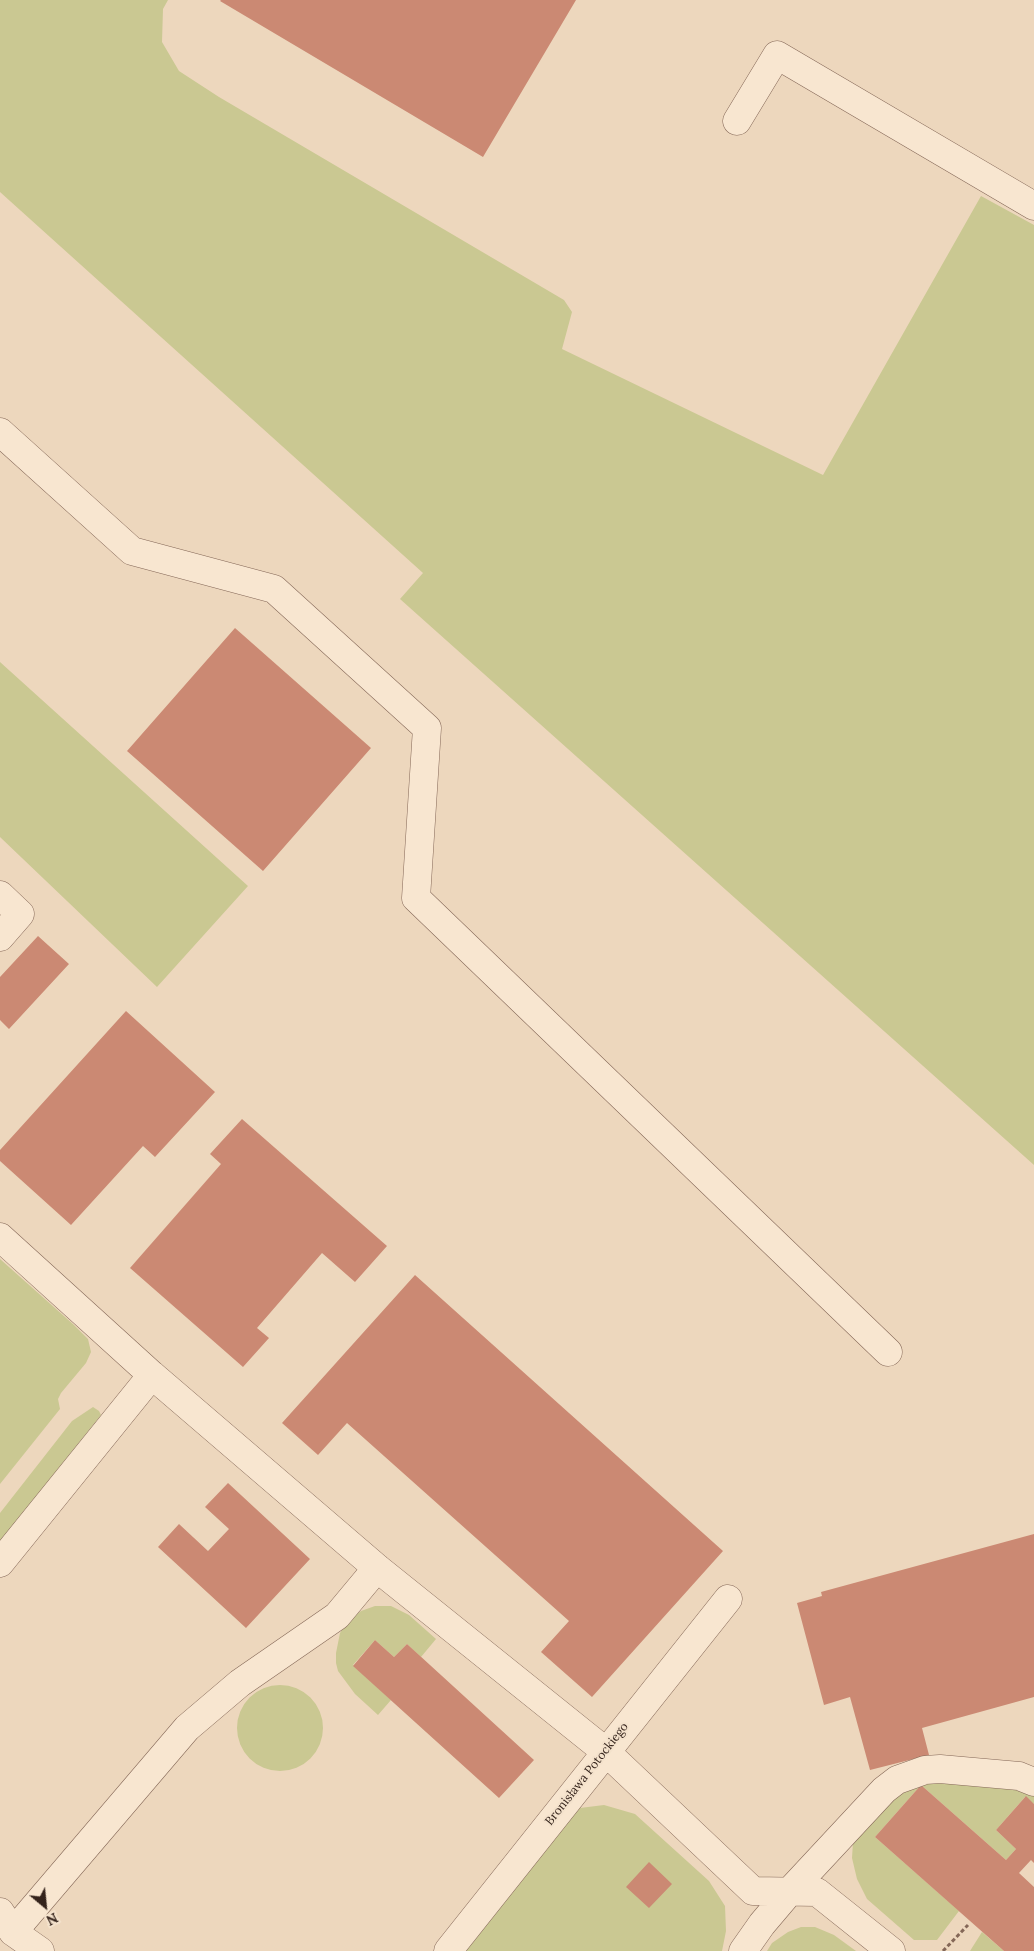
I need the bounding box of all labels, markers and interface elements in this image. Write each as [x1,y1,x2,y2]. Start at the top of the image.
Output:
street label: Bronisława Potockiego [542,1720,632,1828]
north arrow [20,1881,70,1931]
text: N [43,1909,61,1930]

